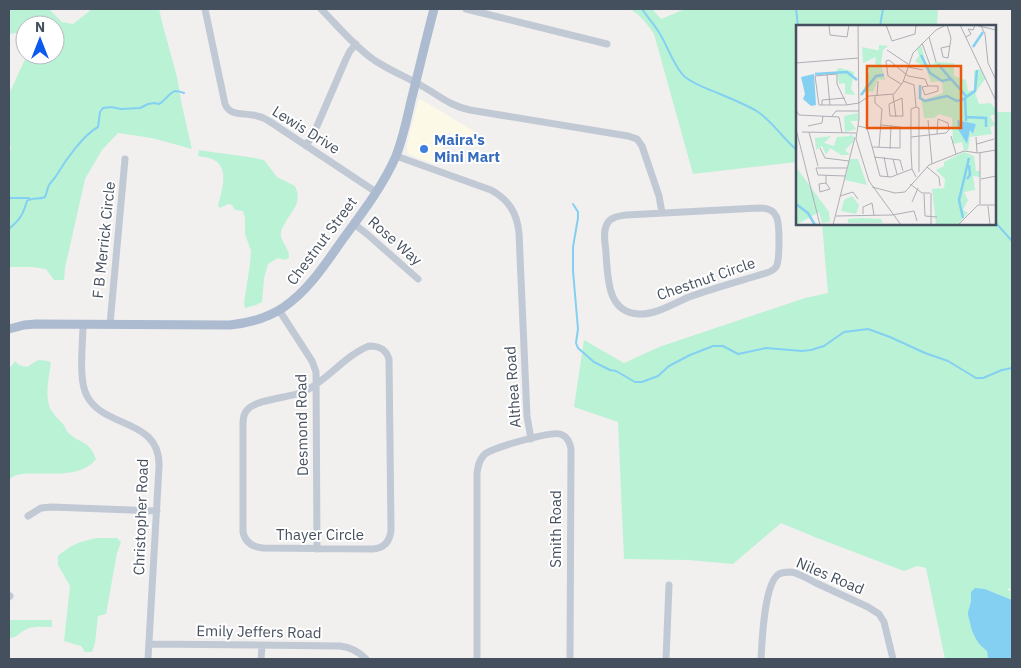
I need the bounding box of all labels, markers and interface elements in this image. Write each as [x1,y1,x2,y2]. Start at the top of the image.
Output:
north arrow [15,15,65,65]
text: N [35,18,45,36]
inset map [796,25,996,225]
street label: Lewis Drive [269,101,344,158]
place label: Maira's Mini Mart [434,130,500,166]
marker: Maira's Mini Mart [418,143,430,155]
street label: F B Merrick Circle [88,180,119,300]
street label: Chestnut Street [282,193,361,289]
street label: Rose Way [364,212,427,270]
street label: Chestnut Circle [654,253,758,304]
street label: Althea Road [500,346,525,428]
street label: Desmond Road [291,374,312,476]
street label: Christopher Road [129,458,152,576]
street label: Smith Road [546,490,565,568]
street label: Thayer Circle [276,525,364,544]
street label: Niles Road [793,553,867,598]
street label: Emily Jeffers Road [196,621,322,642]

